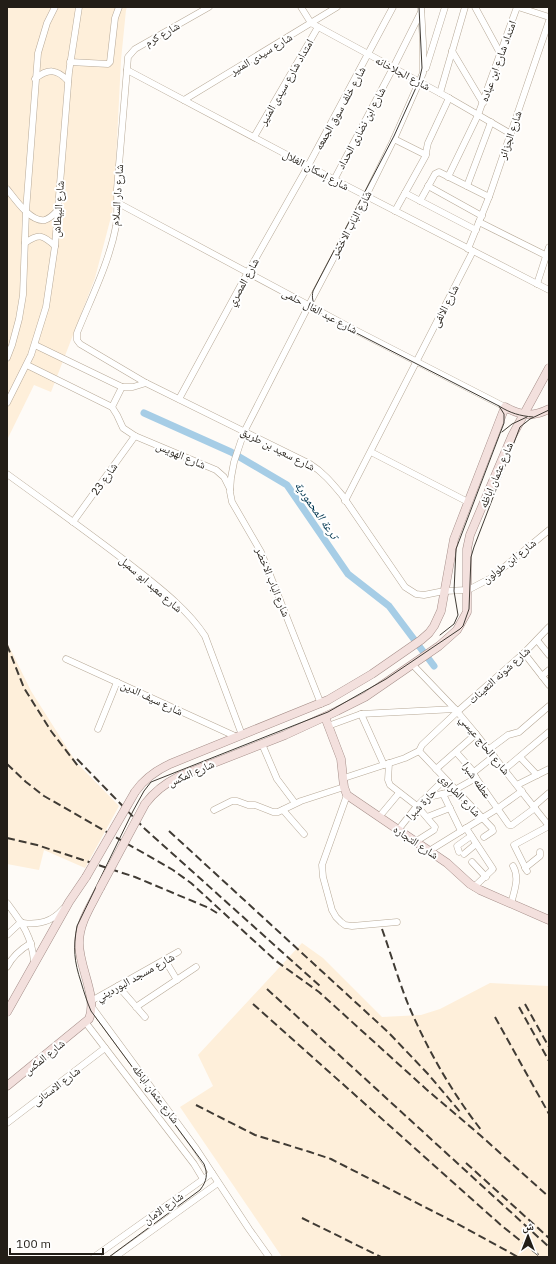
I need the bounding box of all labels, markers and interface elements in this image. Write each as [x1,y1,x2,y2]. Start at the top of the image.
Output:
street label: شارع كرم [142,18,182,50]
street label: امتداد شارع ابن عباده [477,19,519,103]
street label: شارع سيدى المنير [226,30,295,79]
street label: امتداد شارع سيدى المنير [255,36,316,128]
street label: شارع الجلاخانه [373,53,433,93]
street label: شارع خلف سوق الجمعه [311,64,369,152]
street label: شارع ابن نضارى الحداد [333,85,389,171]
street label: شارع الجزائر [495,109,525,162]
street label: شارع إسكان الغلال [280,147,352,194]
street label: شارع دار السلام [108,164,126,226]
street label: شارع البيطاش [49,180,67,238]
street label: شارع الباب الاخضر [327,188,375,261]
street label: شارع المصري [224,256,263,309]
street label: شارع الالفى [428,282,462,330]
street label: شارع عبد العال حلمى [280,285,360,337]
street label: شارع سعيد بن طريق [238,424,318,474]
street label: شارع الهويس [154,438,208,472]
street label: شارع عثمان اباظه [476,440,516,510]
street label: شارع 23 [88,460,120,498]
water label: ترعة المحمودية [292,478,344,544]
street label: شارع ابن طولون [479,536,539,586]
street label: شارع الباب الاخضر [252,544,293,619]
street label: شارع معبد ابو سمبل [117,553,185,615]
street label: شارع شونه التعينات [465,644,533,706]
street label: شارع سيف الدين [119,678,185,718]
street label: شارع الحاج عيسي [455,712,513,779]
street label: شارع المكس [166,757,216,789]
street label: عطفه شبرا [459,759,495,802]
street label: شارع الطراوى [436,771,484,819]
street label: حارة شبرا [403,785,439,823]
street label: شارع التجاره [391,822,441,862]
street label: شارع مسجد البورديني [93,950,178,1006]
street label: شارع المكس [20,1036,68,1078]
street label: شارع عثمان اباظه [129,1062,183,1126]
street label: شارع الاستانى [29,1063,83,1109]
street label: شارع الامان [140,1189,186,1227]
north arrow [508,1216,548,1256]
text: ش [522,1219,534,1234]
scale bar [10,1230,103,1256]
text: 100 m [16,1236,51,1251]

